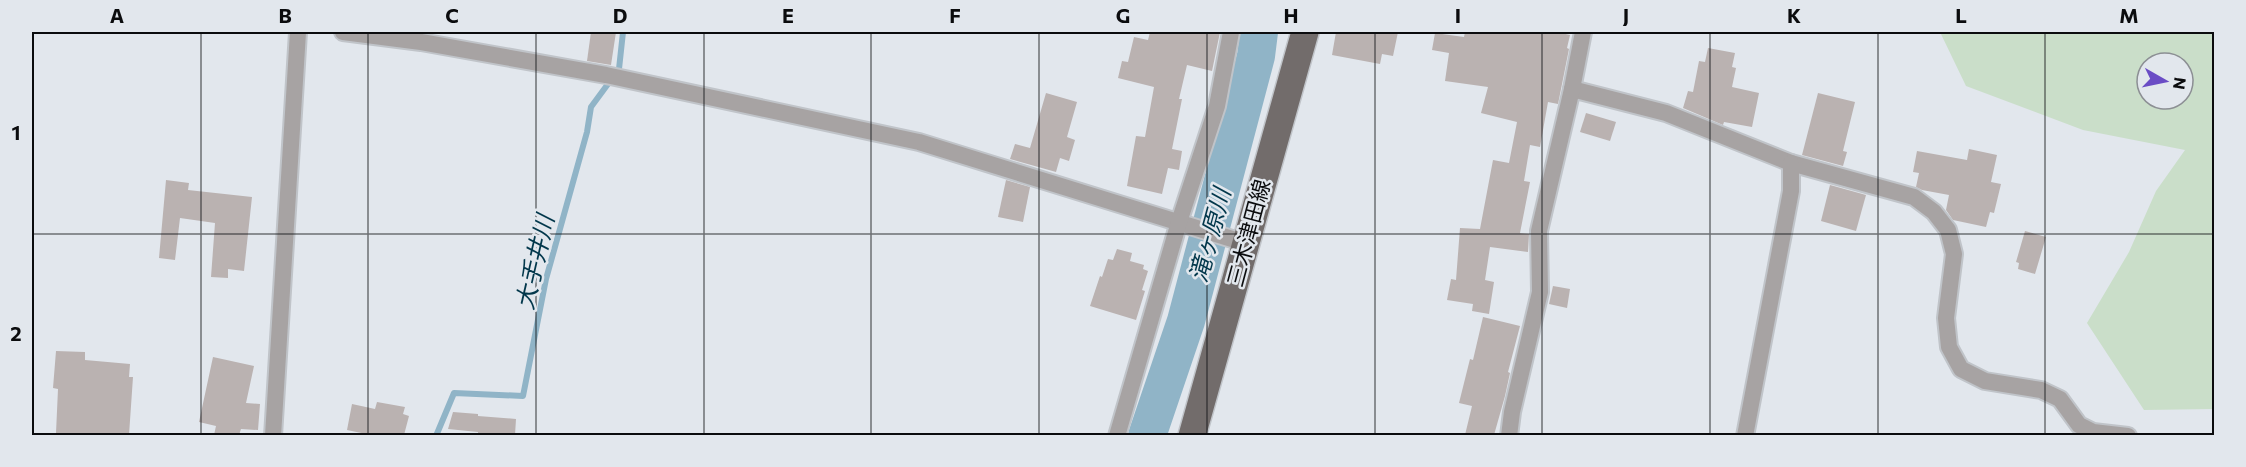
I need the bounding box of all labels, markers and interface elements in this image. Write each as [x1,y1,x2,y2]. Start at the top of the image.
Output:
text: A [110,3,124,27]
text: B [278,3,292,27]
text: C [445,3,459,27]
text: D [613,3,627,27]
text: E [782,3,794,27]
text: F [949,3,961,27]
text: G [1116,3,1130,27]
text: H [1284,3,1299,27]
text: I [1455,3,1461,27]
text: J [1623,3,1629,27]
text: K [1787,3,1801,27]
text: L [1955,3,1967,27]
text: M [2119,3,2139,27]
north arrow [2135,51,2195,111]
text: N [2170,76,2191,91]
text: 1 [11,120,21,144]
street label: 三木津田線 [1221,176,1275,290]
water label: 滝ヶ原川 [1183,182,1236,285]
water label: 大手井川 [509,209,560,312]
text: 2 [10,321,22,345]

